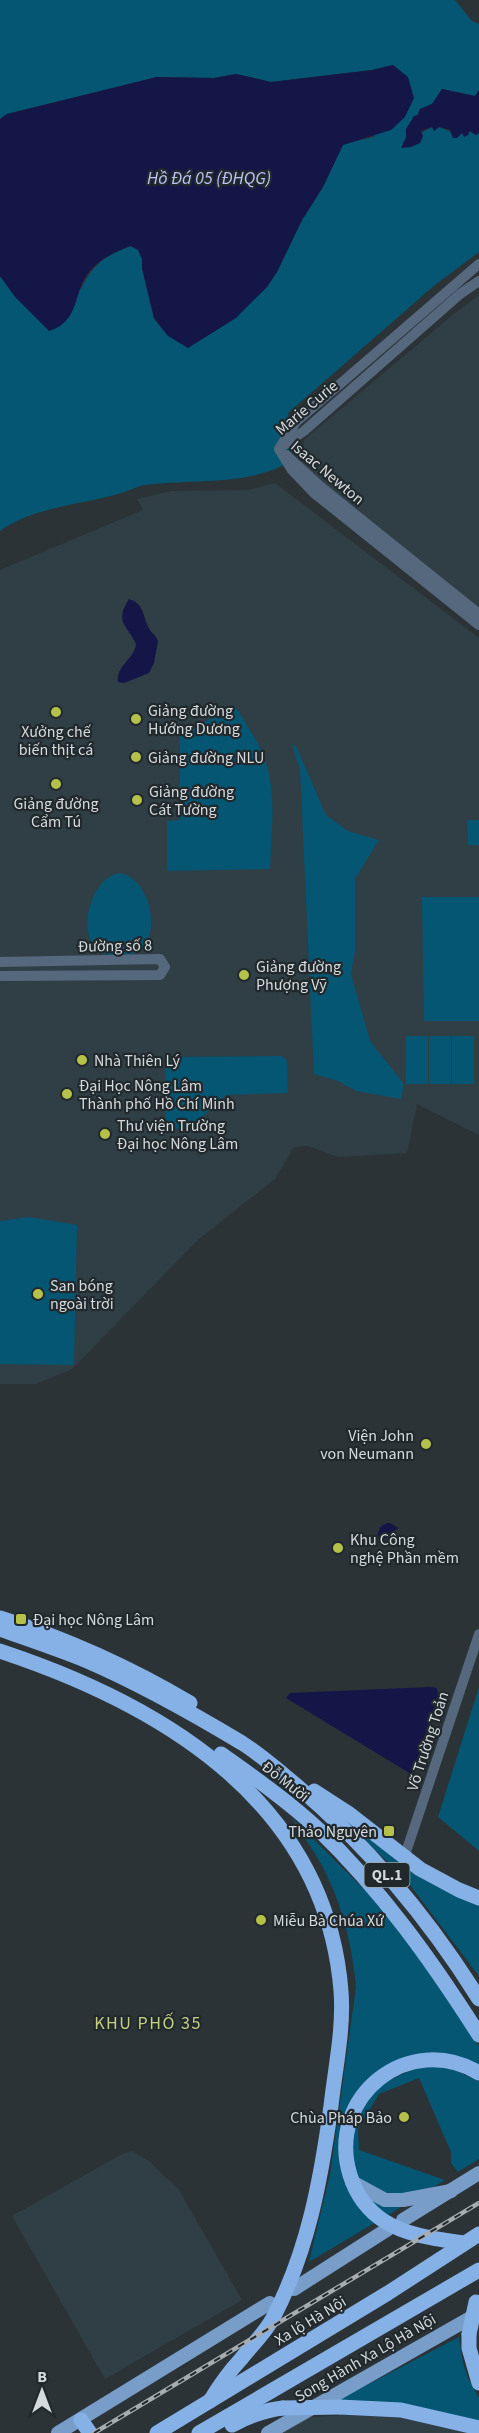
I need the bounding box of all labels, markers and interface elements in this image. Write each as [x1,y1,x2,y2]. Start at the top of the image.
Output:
water label: Hồ Đá 05 (ĐHQG) [147,166,271,191]
street label: Marie Curie [271,375,343,440]
street label: Isaac Newton [286,435,369,510]
place label: Giảng đường Hướng Dương [148,700,240,740]
marker: Xưởng chế biến thịt cá [49,705,63,719]
marker: Giảng đường Hướng Dương [129,712,143,726]
place label: Xưởng chế biến thịt cá [19,721,93,761]
place label: Giảng đường NLU [148,747,264,769]
marker: Giảng đường NLU [129,750,143,764]
marker: Giảng đường Cẩm Tú [49,777,63,791]
place label: Giảng đường Cát Tường [149,781,234,821]
place label: Giảng đường Cẩm Tú [13,793,99,833]
marker: Giảng đường Cát Tường [130,793,144,807]
street label: Đường số 8 [78,934,152,958]
place label: Giảng đường Phượng Vỹ [256,956,341,996]
marker: Giảng đường Phượng Vỹ [237,968,251,982]
place label: Nhà Thiên Lý [94,1050,181,1072]
marker: Nhà Thiên Lý [75,1053,89,1067]
place label: Đại Học Nông Lâm Thành phố Hồ Chí Minh [79,1075,235,1115]
marker: Đại Học Nông Lâm Thành phố Hồ Chí Minh [60,1087,74,1101]
place label: Thư viện Trường Đại học Nông Lâm [117,1115,238,1155]
marker: Thư viện Trường Đại học Nông Lâm [98,1127,112,1141]
place label: San bóng ngoài trời [50,1275,114,1315]
marker: San bóng ngoài trời [31,1287,45,1301]
place label: Viện John von Neumann [320,1425,414,1465]
marker: Viện John von Neumann [419,1437,433,1451]
place label: Khu Công nghệ Phần mềm [350,1529,459,1569]
marker: Khu Công nghệ Phần mềm [331,1541,345,1555]
place label: Đại học Nông Lâm [33,1609,154,1631]
marker: Đại học Nông Lâm [14,1612,28,1626]
street label: Võ Trường Toản [402,1689,454,1794]
street label: Đỗ Mười [257,1756,314,1807]
place label: Thảo Nguyên [289,1821,377,1843]
marker: Thảo Nguyên [382,1824,396,1838]
road number: QL.1 [364,1863,410,1887]
place label: Miễu Bà Chúa Xứ [273,1910,384,1932]
marker: Miễu Bà Chúa Xứ [254,1913,268,1927]
district label: KHU PHỐ 35 [94,2011,202,2036]
place label: Chùa Pháp Bảo [290,2107,392,2129]
marker: Chùa Pháp Bảo [397,2110,411,2124]
street label: Xa lộ Hà Nội [271,2291,350,2351]
street label: Song Hành Xa Lộ Hà Nội [291,2308,440,2407]
north arrow [12,2361,72,2421]
text: B [37,2366,47,2388]

